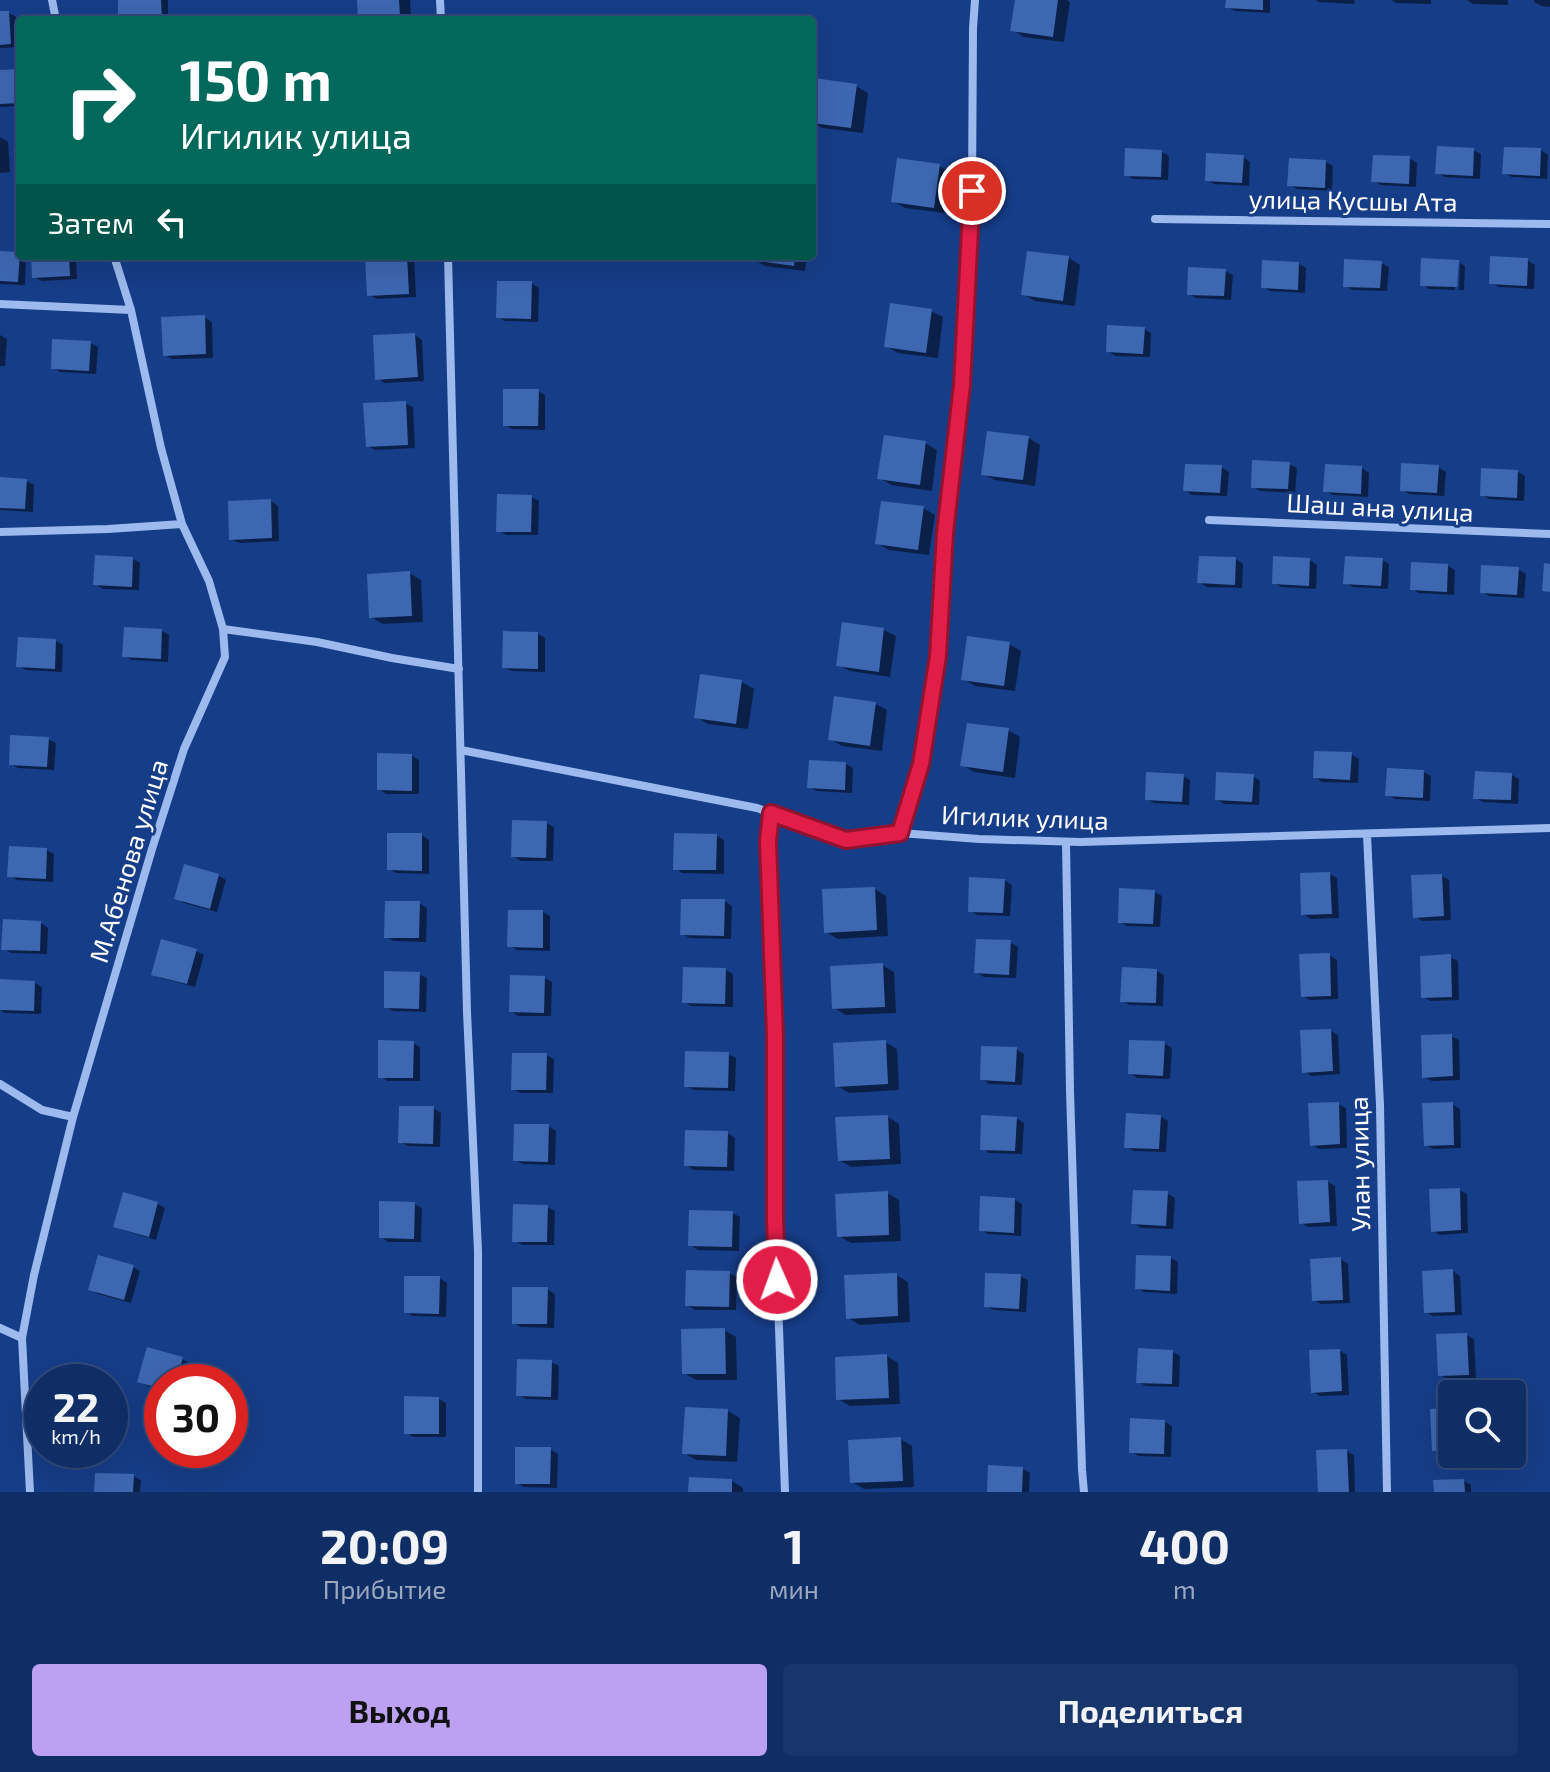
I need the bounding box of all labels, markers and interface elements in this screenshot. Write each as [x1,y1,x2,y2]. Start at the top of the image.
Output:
text: 150 m [180,45,332,112]
icon: right [48,48,152,152]
text: Игилик улица [180,113,412,156]
pin [938,157,1006,225]
icon: arrive [950,169,994,213]
street label: улица Кусшы Ата [1248,182,1458,218]
icon: left [150,200,194,244]
text: Затем [48,204,134,240]
street label: Шаш ана улица [1286,486,1475,528]
street label: М.Абенова улица [82,755,174,966]
street label: Игилик улица [941,798,1109,836]
street label: Улан улица [1342,1096,1376,1232]
position arrow [735,1238,819,1322]
speed limit sign: 30 [144,1364,248,1468]
map controls [1438,1380,1526,1468]
button: search [1438,1380,1526,1468]
text: 22 [53,1382,99,1430]
text: km/h [51,1424,101,1448]
text: 20:09 [320,1516,449,1574]
text: 1 [784,1516,804,1574]
text: 400 [1139,1516,1230,1574]
text: Прибытие [323,1573,446,1604]
text: мин [769,1573,819,1604]
text: m [1173,1573,1196,1604]
button: Выход [32,1664,767,1756]
button: Поделиться [783,1664,1518,1756]

